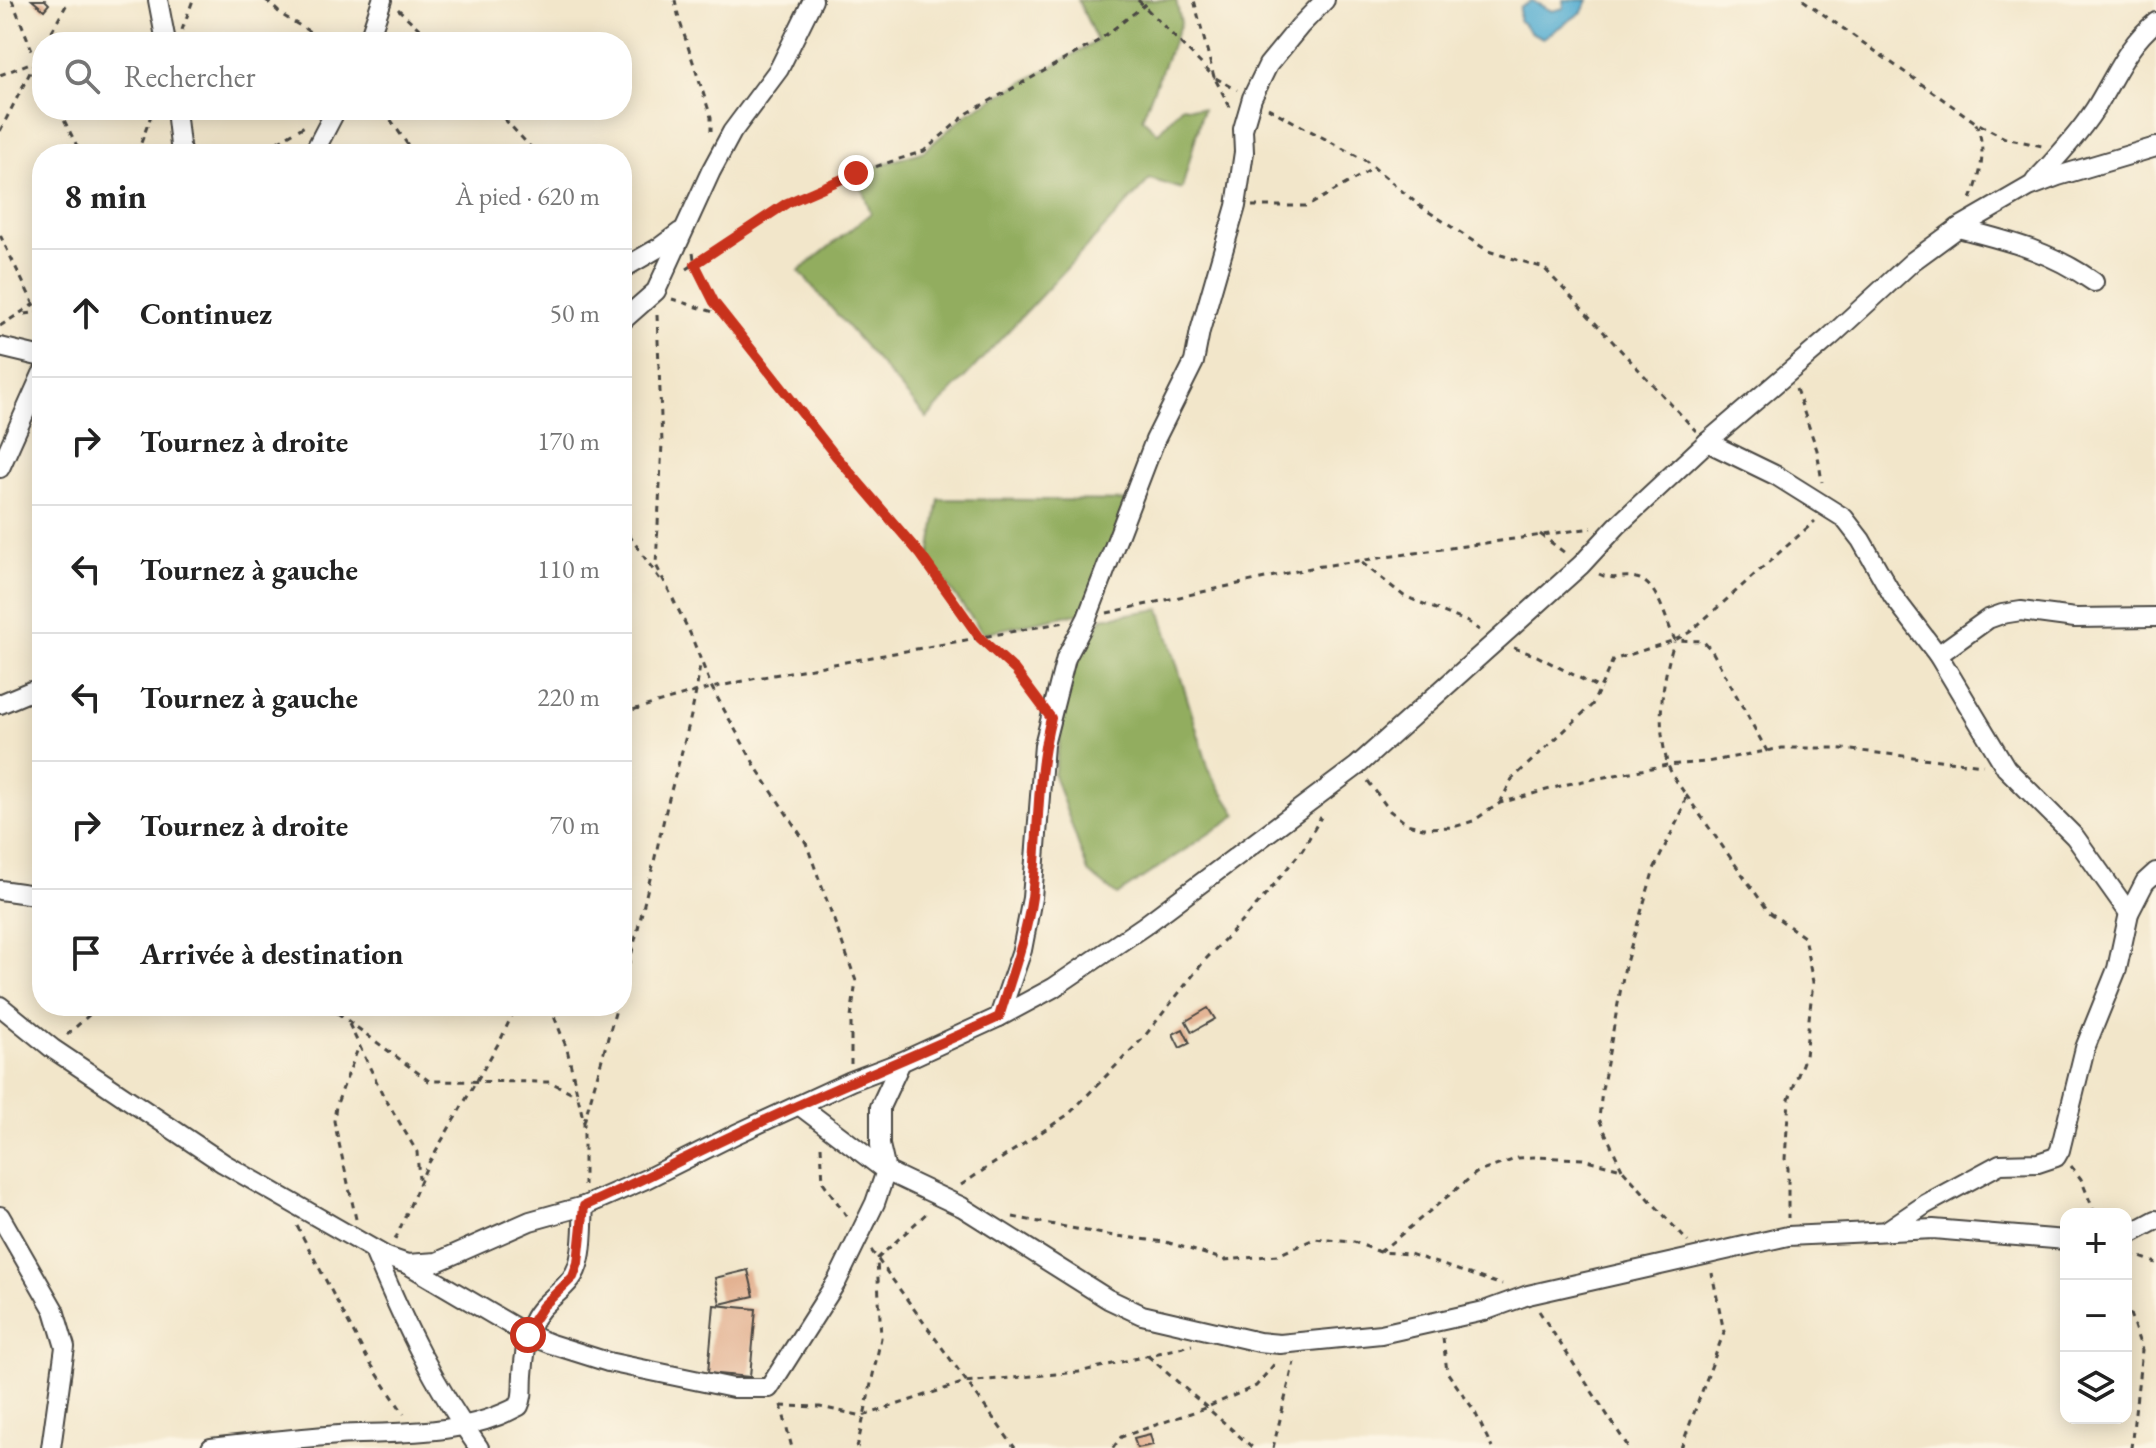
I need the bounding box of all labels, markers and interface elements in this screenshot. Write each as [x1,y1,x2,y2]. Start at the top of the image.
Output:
search box [32,32,632,120]
icon: search [60,54,104,98]
text: Rechercher [124,57,256,96]
route end [838,155,874,191]
text: 8 min [64,174,147,218]
text: À pied · 620 m [455,179,600,213]
icon: ahead [64,291,108,335]
text: Continuez [140,294,272,333]
text: 50 m [550,296,600,330]
icon: right [64,419,108,463]
text: Tournez à droite [140,422,348,461]
text: 170 m [537,424,600,458]
icon: left [64,547,108,591]
text: Tournez à gauche [140,550,358,589]
text: 110 m [537,552,600,586]
icon: left [64,675,108,719]
text: Tournez à gauche [140,678,358,717]
text: 220 m [537,680,600,714]
icon: right [64,803,108,847]
text: Tournez à droite [140,806,348,845]
text: 70 m [550,808,600,842]
icon: arrive [64,931,108,975]
text: Arrivée à destination [140,934,403,973]
map controls [2060,1208,2132,1424]
button: + [2060,1208,2132,1280]
button: − [2060,1280,2132,1352]
route start [510,1317,546,1353]
button: layers [2060,1352,2132,1424]

